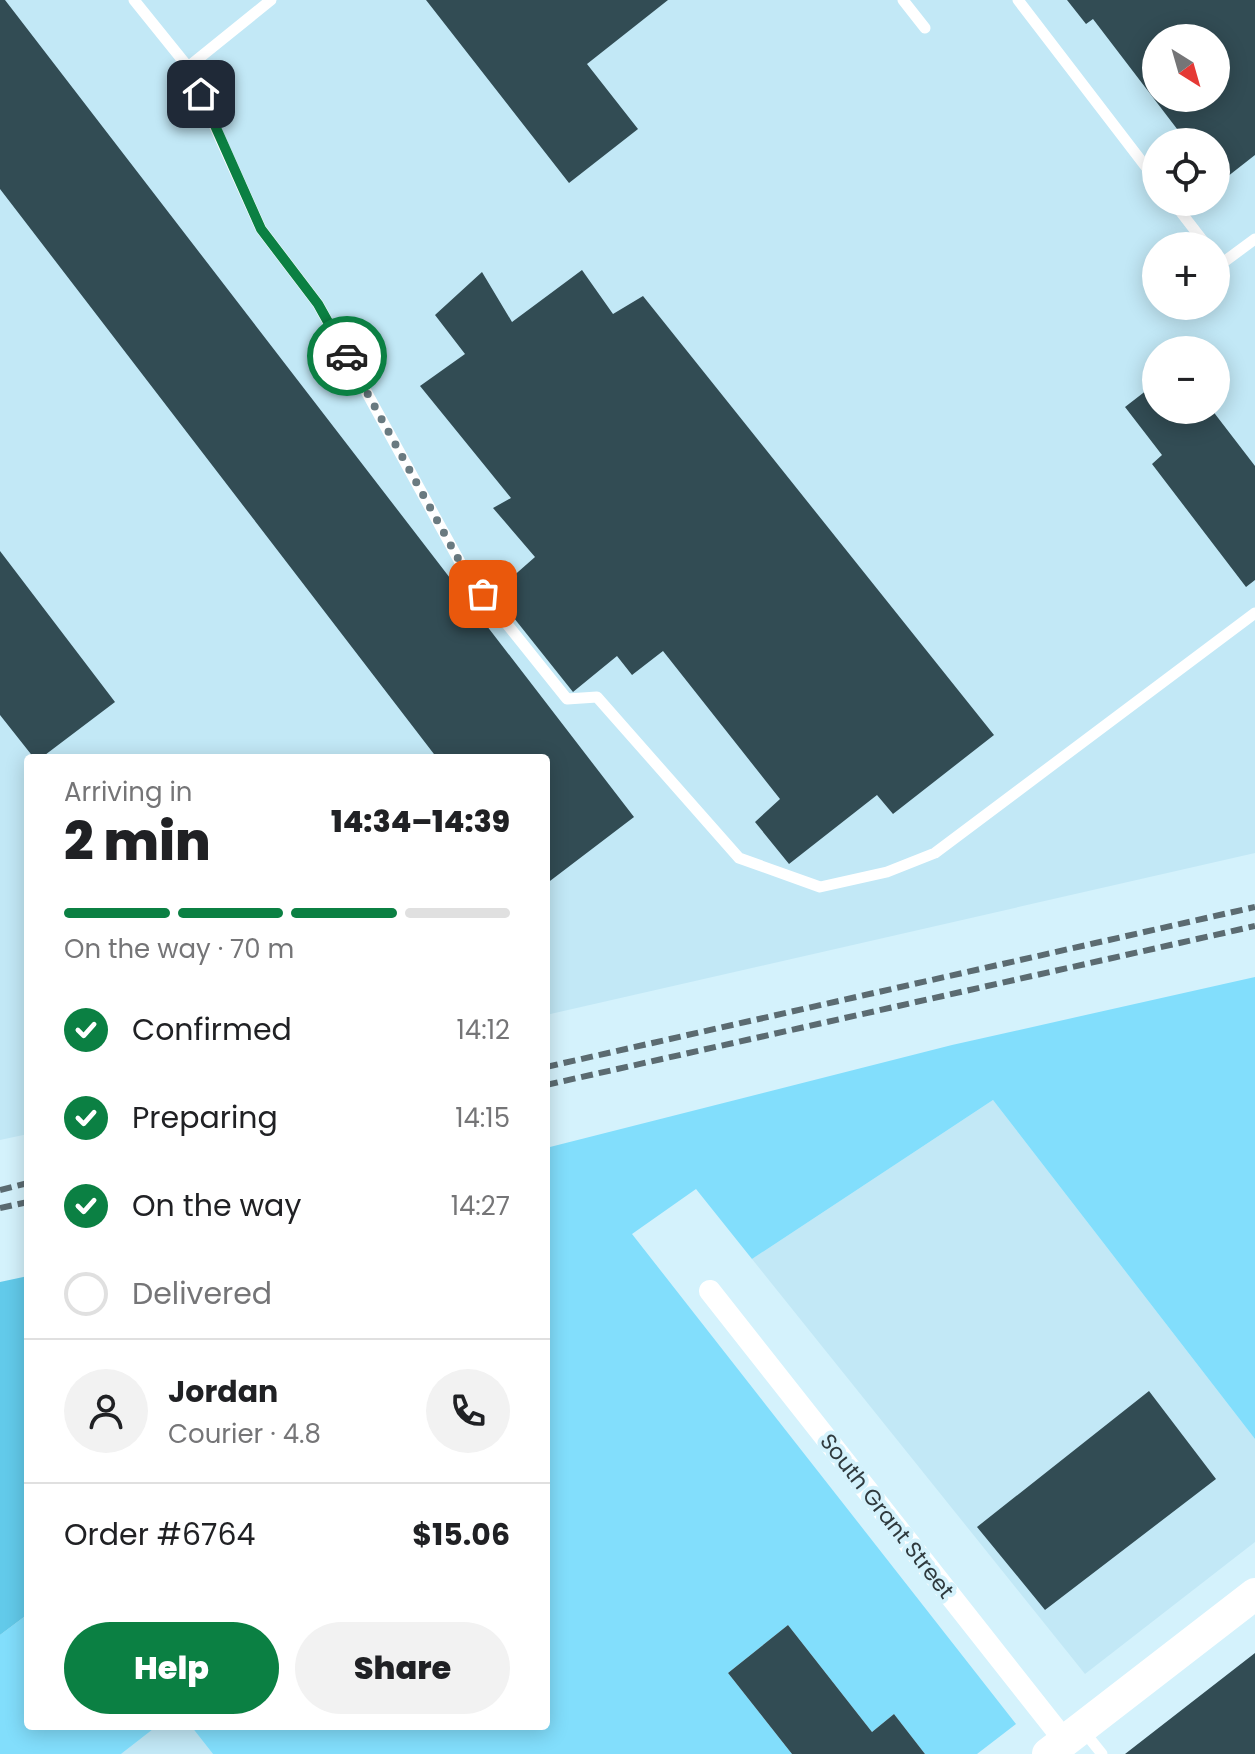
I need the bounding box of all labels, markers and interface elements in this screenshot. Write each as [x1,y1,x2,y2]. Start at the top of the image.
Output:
north arrow [1142,24,1230,112]
map controls [1142,24,1230,424]
pin [167,60,235,128]
icon: home [179,72,223,116]
button: locate [1142,128,1230,216]
button: + [1142,232,1230,320]
courier [307,316,387,396]
icon: car [325,334,369,378]
button: − [1142,336,1230,424]
pin [449,560,517,628]
icon: bag [461,572,505,616]
text: Arriving in [64,774,193,810]
text: 14:34–14:39 [331,800,510,843]
text: 2 min [64,805,211,878]
text: On the way · 70 m [64,931,294,967]
icon: check [64,1008,108,1052]
text: Confirmed [132,1008,292,1051]
text: 14:12 [457,1012,510,1048]
icon: check [64,1096,108,1140]
text: Preparing [132,1096,278,1139]
text: 14:15 [455,1100,510,1136]
icon: check [64,1184,108,1228]
text: On the way [132,1184,301,1227]
text: 14:27 [451,1188,510,1224]
text: Delivered [132,1272,272,1315]
button: person [64,1369,148,1453]
button: phone [426,1369,510,1453]
text: Jordan [168,1370,278,1413]
text: Courier · 4.8 [168,1416,321,1452]
street label: South Grant Street [813,1427,961,1605]
text: Order #6764 [64,1513,255,1556]
text: $15.06 [412,1513,510,1556]
button: Help [64,1622,279,1714]
button: Share [295,1622,510,1714]

